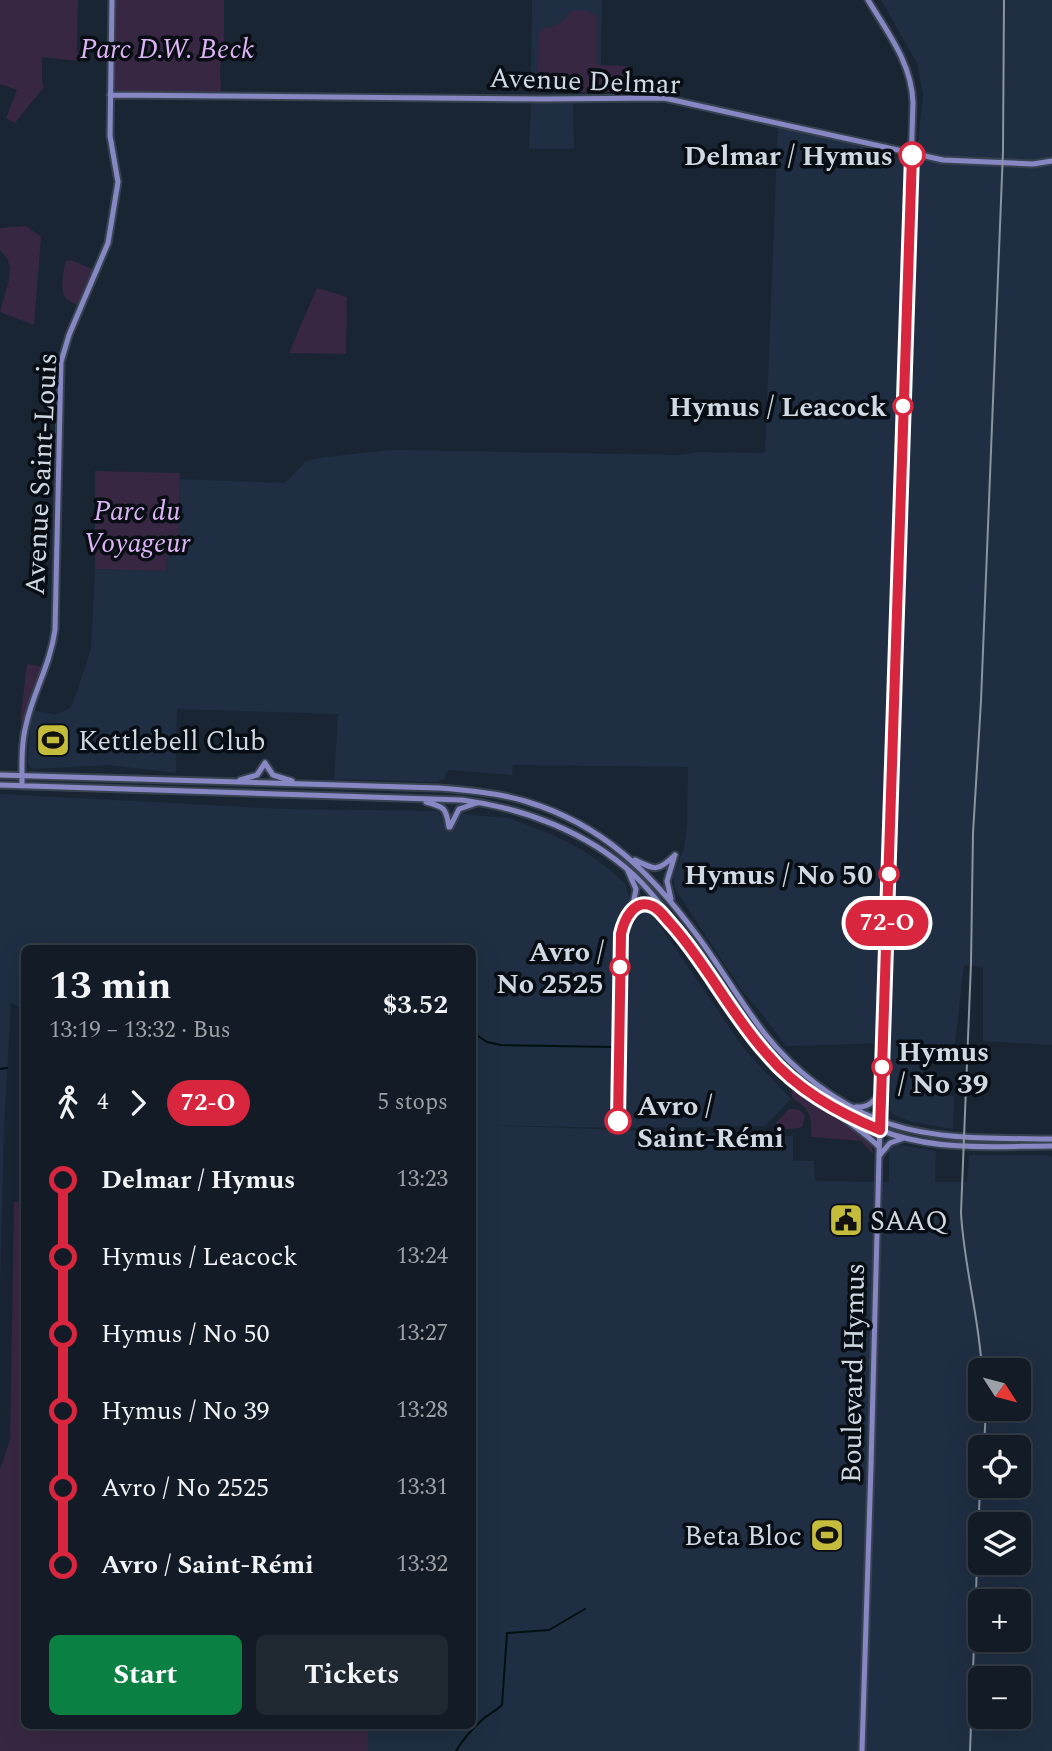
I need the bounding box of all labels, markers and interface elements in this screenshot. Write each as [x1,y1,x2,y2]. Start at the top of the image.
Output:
park label: Parc D.W. Beck [80,28,254,71]
street label: Avenue Delmar [488,57,681,106]
place label: Delmar / Hymus [684,135,893,178]
marker: Delmar / Hymus [899,142,925,168]
street label: Avenue Saint-Louis [14,352,69,596]
place label: Hymus / Leacock [669,386,887,429]
marker: Hymus / Leacock [893,396,913,416]
park label: Parc du Voyageur [84,490,191,565]
place label: Kettlebell Club [78,720,266,763]
sports icon: Kettlebell Club [34,721,72,759]
place label: Hymus / No 50 [684,854,873,897]
marker: Hymus / No 50 [879,864,899,884]
line badge: 72-O [838,900,936,946]
text: 72-O [859,905,915,941]
place label: Avro / No 2525 [496,931,604,1006]
marker: Avro / No 2525 [610,957,630,977]
text: 13 min [49,958,171,1016]
text: $3.52 [383,985,448,1025]
text: 13:19 – 13:32 · Bus [49,1013,231,1048]
place label: Hymus / No 39 [898,1031,989,1106]
marker: Hymus / No 39 [872,1057,892,1077]
icon: walk [49,1084,87,1122]
icon: forward [119,1084,157,1122]
text: 4 [97,1085,109,1120]
text: 72-O [181,1085,236,1121]
text: 5 stops [378,1085,448,1120]
place label: Avro / Saint-Rémi [637,1085,784,1160]
marker: Avro / Saint-Rémi [605,1108,631,1134]
text: Delmar / Hymus [101,1160,295,1200]
text: 13:23 [396,1162,448,1197]
place label: SAAQ [870,1200,948,1243]
public building icon: SAAQ [827,1201,865,1239]
text: Hymus / Leacock [101,1237,298,1277]
text: 13:24 [396,1239,448,1274]
street label: Boulevard Hymus [830,1263,877,1484]
text: Hymus / No 50 [101,1314,270,1354]
text: 13:27 [396,1316,448,1351]
north arrow [968,1358,1031,1421]
map controls [968,1358,1031,1729]
text: Hymus / No 39 [101,1391,270,1431]
text: 13:28 [396,1393,448,1428]
button: locate [968,1435,1031,1498]
text: Avro / No 2525 [101,1468,269,1508]
text: 13:31 [396,1470,448,1505]
button: layers [968,1512,1031,1575]
place label: Beta Bloc [684,1515,802,1558]
sports icon: Beta Bloc [808,1516,846,1554]
text: Avro / Saint-Rémi [101,1545,314,1585]
text: 13:32 [396,1547,448,1582]
button: + [968,1589,1031,1652]
button: Start [49,1635,242,1715]
button: Tickets [256,1635,448,1715]
button: − [968,1666,1031,1729]

